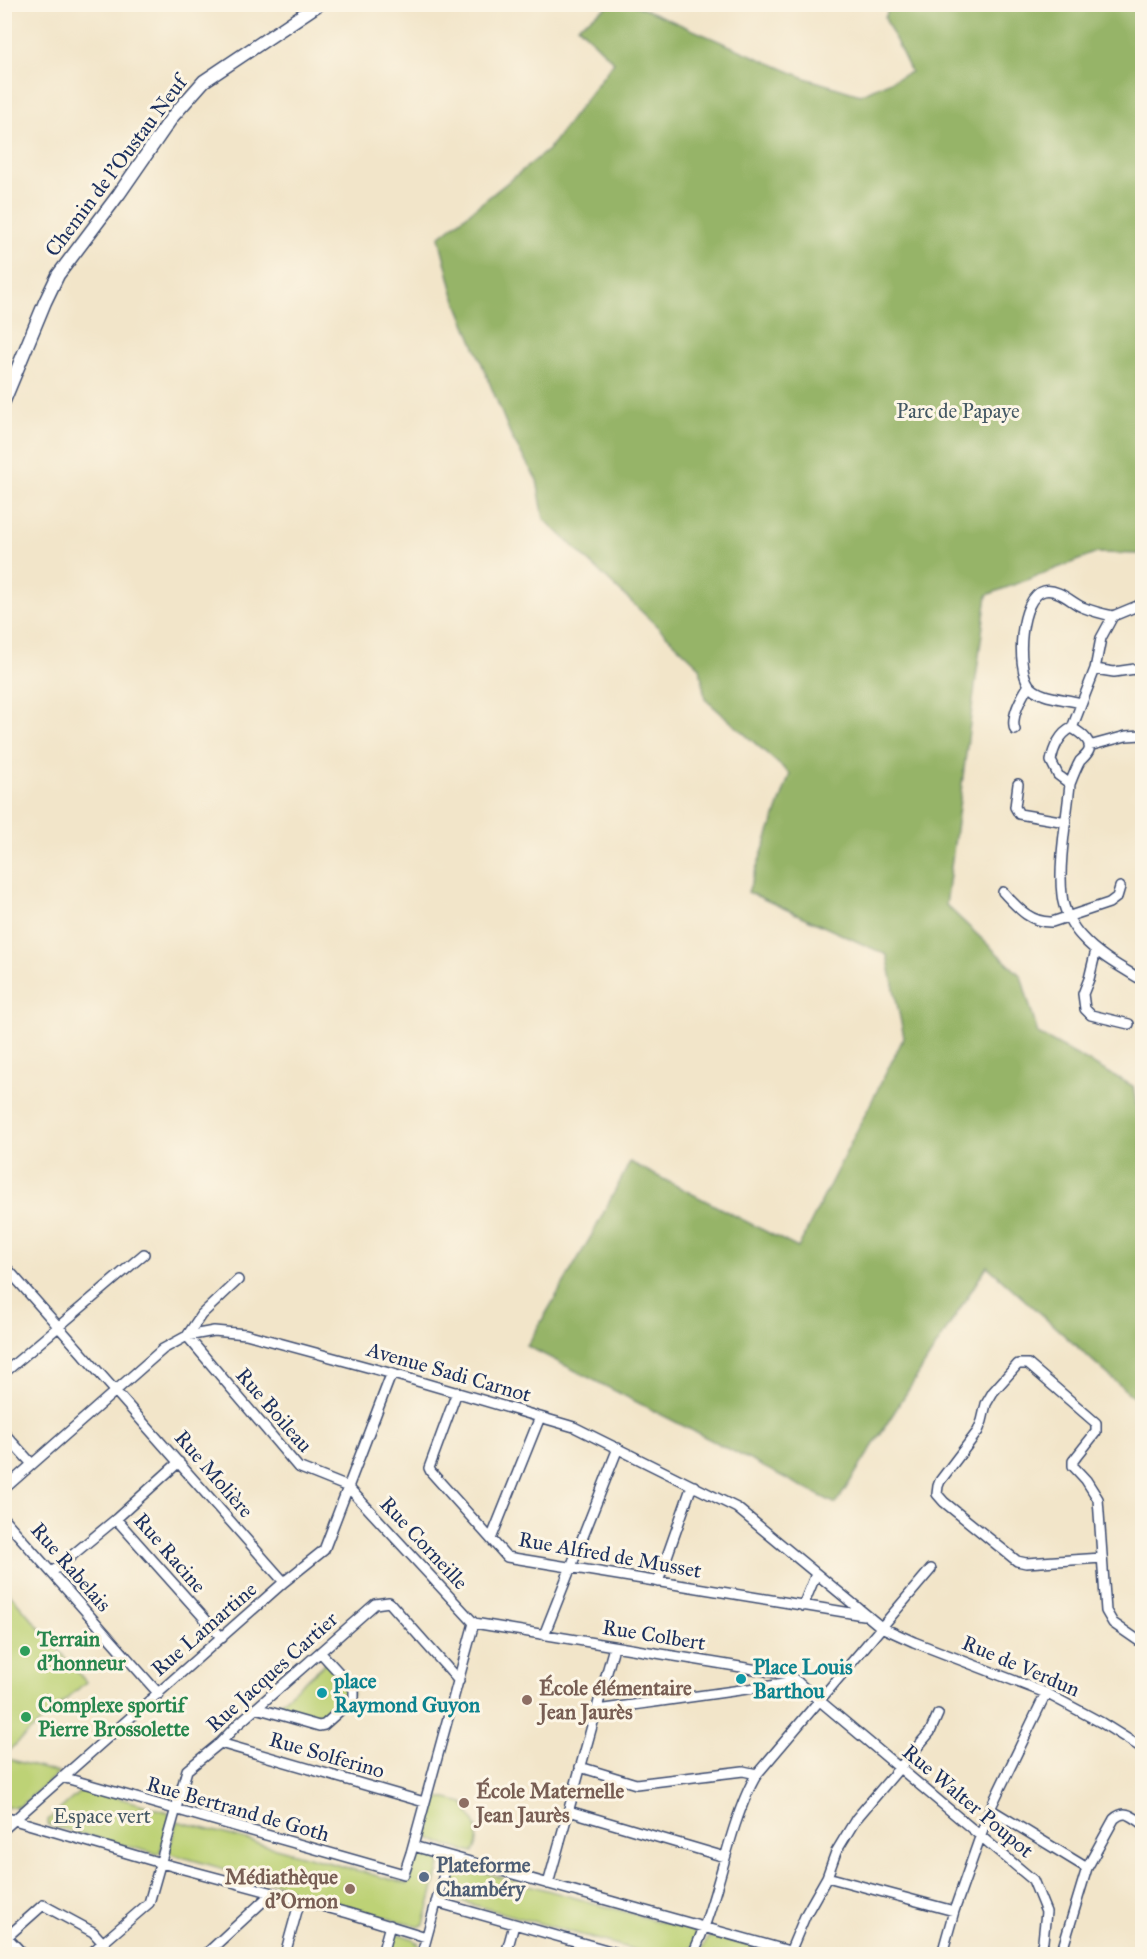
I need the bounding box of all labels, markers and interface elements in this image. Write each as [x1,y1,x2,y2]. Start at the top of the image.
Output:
street label: Chemin de l'Oustau Neuf [39,68,194,262]
park label: Parc de Papaye [896,398,1020,424]
street label: Avenue Sadi Carnot [363,1336,535,1408]
street label: Rue Boileau [230,1362,318,1458]
street label: Rue Molière [169,1425,259,1523]
street label: Rue Corneille [374,1491,474,1595]
street label: Rue Racine [128,1508,212,1598]
street label: Rue Rabelais [25,1517,117,1617]
street label: Rue Alfred de Musset [516,1526,704,1584]
street label: Rue Lamartine [146,1576,262,1682]
street label: Rue Jacques Cartier [201,1606,343,1738]
street label: Rue Colbert [601,1614,708,1656]
place label: Terrain d'honneur [36,1626,127,1676]
street label: Rue de Verdun [958,1629,1084,1703]
marker: Terrain d'honneur [18,1644,32,1658]
place label: Place Louis Barthou [753,1654,853,1704]
place label: place Raymond Guyon [333,1668,481,1718]
marker: Place Louis Barthou [734,1672,748,1686]
place label: École élémentaire Jean Jaurès [536,1674,692,1726]
marker: place Raymond Guyon [315,1686,329,1700]
place label: Complexe sportif Pierre Brossolette [38,1692,190,1742]
marker: École élémentaire Jean Jaurès [520,1693,534,1707]
marker: Complexe sportif Pierre Brossolette [19,1710,33,1724]
street label: Rue Solferino [266,1726,388,1784]
street label: Rue Walter Poupot [897,1739,1039,1864]
street label: Rue Bertrand de Goth [143,1770,333,1848]
place label: École Maternelle Jean Jaurès [473,1777,624,1829]
marker: École Maternelle Jean Jaurès [457,1796,471,1810]
park label: Espace vert [53,1803,152,1829]
place label: Plateforme Chambéry [436,1852,531,1902]
place label: Médiathèque d’Ornon [225,1864,339,1914]
marker: Plateforme Chambéry [417,1870,431,1884]
marker: Médiathèque d’Ornon [343,1882,357,1896]

